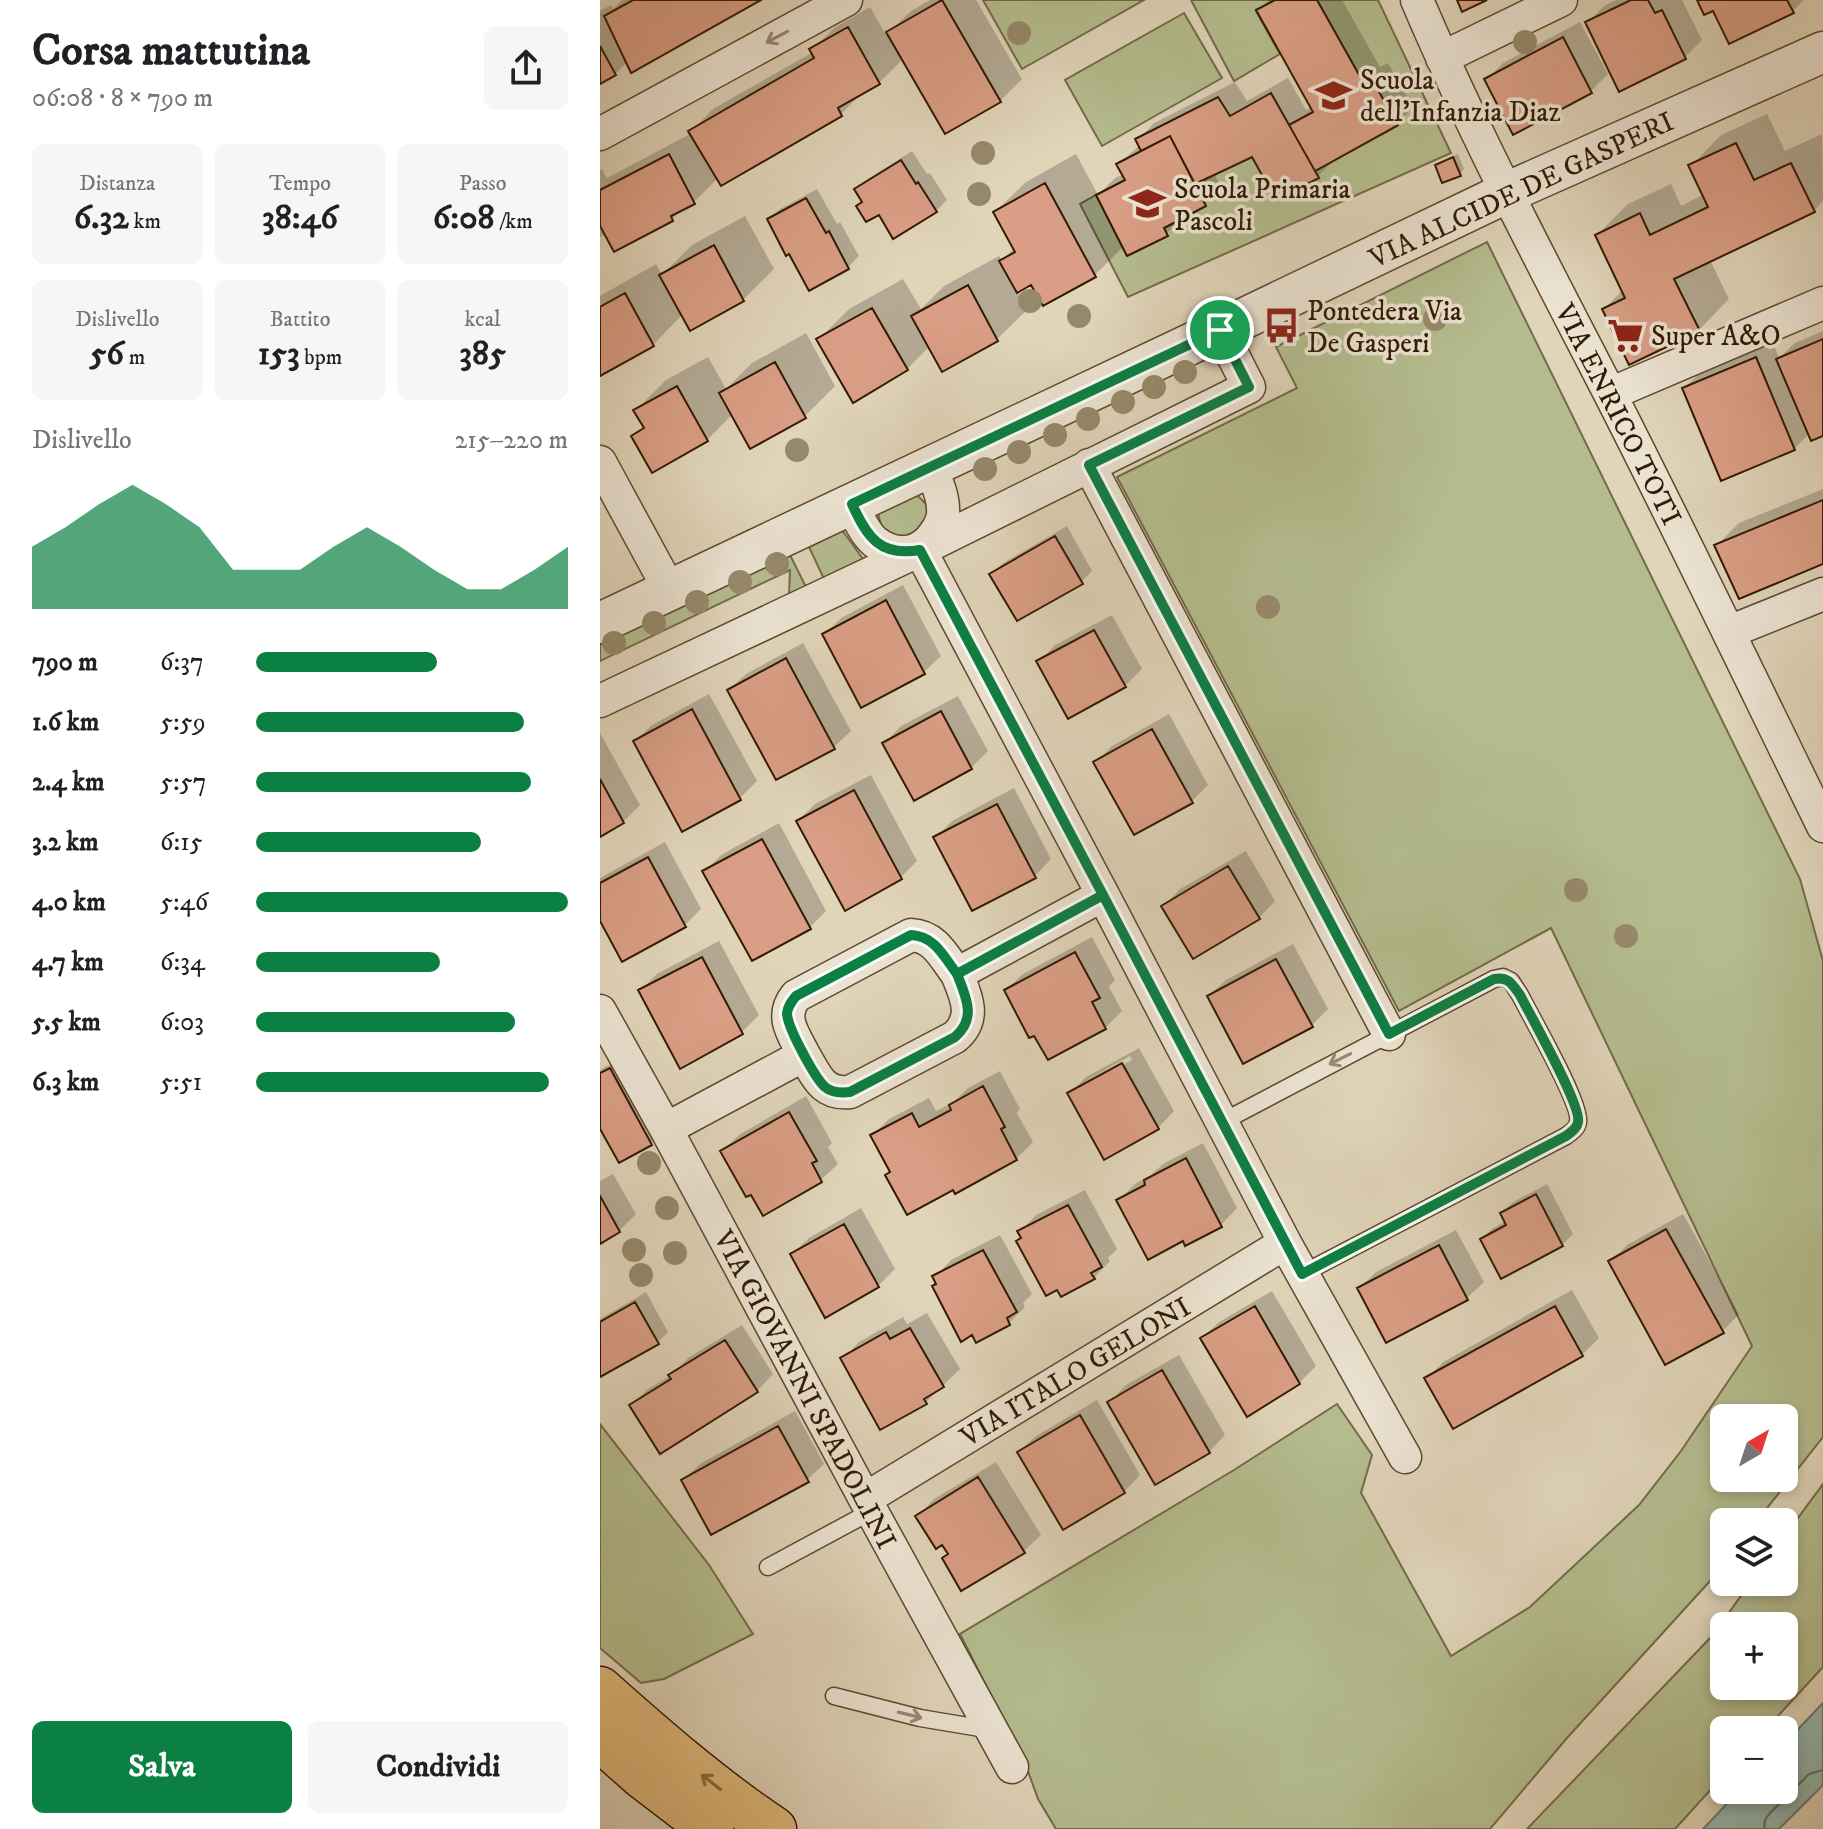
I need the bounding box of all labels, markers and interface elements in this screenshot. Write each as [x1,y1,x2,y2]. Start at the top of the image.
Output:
text: Corsa mattutina [32,24,310,79]
button: share [484,26,568,110]
one-way arrow [766,29,790,45]
place label: Scuola dell'Infanzia Diaz [1360,63,1561,130]
school or university icon: Scuola dell'Infanzia Diaz [1315,76,1353,114]
text: 06:08 · 8 × 790 m [32,82,213,115]
street label: VIA ALCIDE DE GASPERI [1363,104,1680,277]
text: Distanza [79,170,155,197]
text: Tempo [269,170,331,197]
text: Passo [459,170,506,197]
place label: Scuola Primaria Pascoli [1174,172,1351,239]
school or university icon: Scuola Primaria Pascoli [1129,185,1167,223]
text: 6.32 [74,197,129,239]
text: 38:46 [262,197,338,239]
text: 6:08 [433,197,495,239]
text: km [129,208,161,235]
text: /km [495,208,533,235]
place label: Pontedera Via De Gasperi [1307,294,1462,361]
pin [1186,296,1254,364]
street label: VIA ENRICO TOTI [1546,297,1689,531]
text: Dislivello [75,306,159,333]
text: Battito [270,306,330,333]
text: kcal [465,306,501,333]
bus stop icon: Pontedera Via De Gasperi [1262,307,1300,345]
icon: arrive [1198,308,1242,352]
supermarket icon: Super A&O [1606,316,1644,354]
place label: Super A&O [1651,319,1781,354]
text: 56 [89,333,124,375]
text: 153 [258,333,300,375]
text: 385 [459,333,506,375]
text: m [124,344,145,371]
text: bpm [300,344,342,371]
text: Dislivello [32,424,132,457]
text: 215–220 m [455,424,568,457]
text: 790 m [32,646,98,679]
text: 6:37 [160,646,204,679]
text: 1.6 km [32,706,99,739]
text: 5:59 [160,706,206,739]
text: 2.4 km [32,766,105,799]
text: 5:57 [160,766,206,799]
text: 3.2 km [32,826,99,859]
text: 6:15 [160,826,203,859]
text: 4.0 km [32,886,106,919]
text: 5:46 [160,886,208,919]
text: 4.7 km [32,946,104,979]
text: 6:34 [160,946,205,979]
text: 5.5 km [32,1006,101,1039]
text: 6:03 [160,1006,204,1039]
one-way arrow [1329,1052,1353,1068]
text: 6.3 km [32,1066,99,1099]
text: 5:51 [160,1066,202,1099]
street label: VIA GIOVANNI SPADOLINI [705,1223,904,1555]
street label: VIA ITALO GELONI [953,1290,1197,1455]
north arrow [1710,1404,1798,1492]
map controls [1710,1404,1798,1804]
button: layers [1710,1508,1798,1596]
button: + [1710,1612,1798,1700]
one-way arrow [896,1709,922,1724]
button: − [1710,1716,1798,1804]
button: Salva [32,1721,292,1813]
button: Condividi [308,1721,568,1813]
one-way arrow [701,1774,722,1791]

